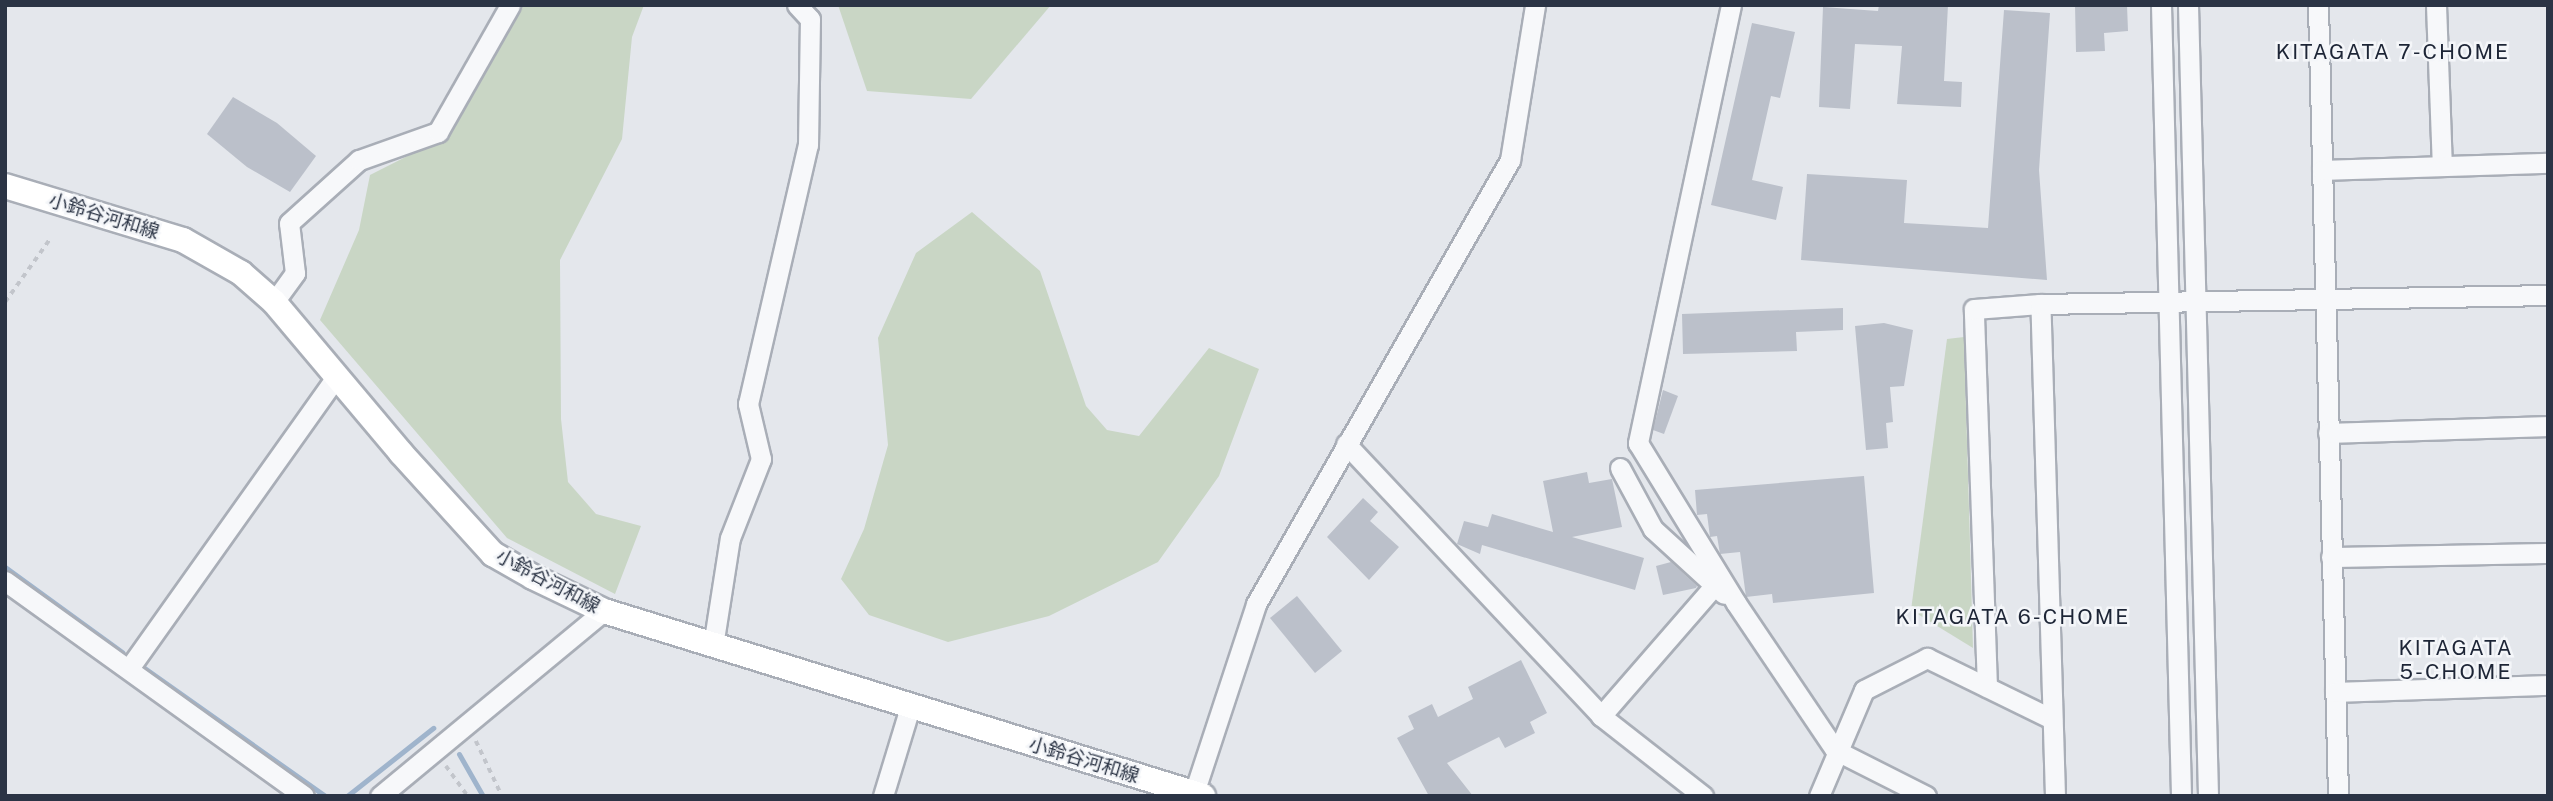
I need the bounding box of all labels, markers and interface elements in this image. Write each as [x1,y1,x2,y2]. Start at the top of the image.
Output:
district label: KITAGATA 7-CHOME [2278,39,2508,65]
street label: 小鈴谷河和線 [46,188,162,244]
street label: 小鈴谷河和線 [492,544,604,618]
district label: KITAGATA 6-CHOME [1898,604,2128,630]
district label: KITAGATA 5-CHOME [2399,635,2513,685]
street label: 小鈴谷河和線 [1026,732,1142,788]

